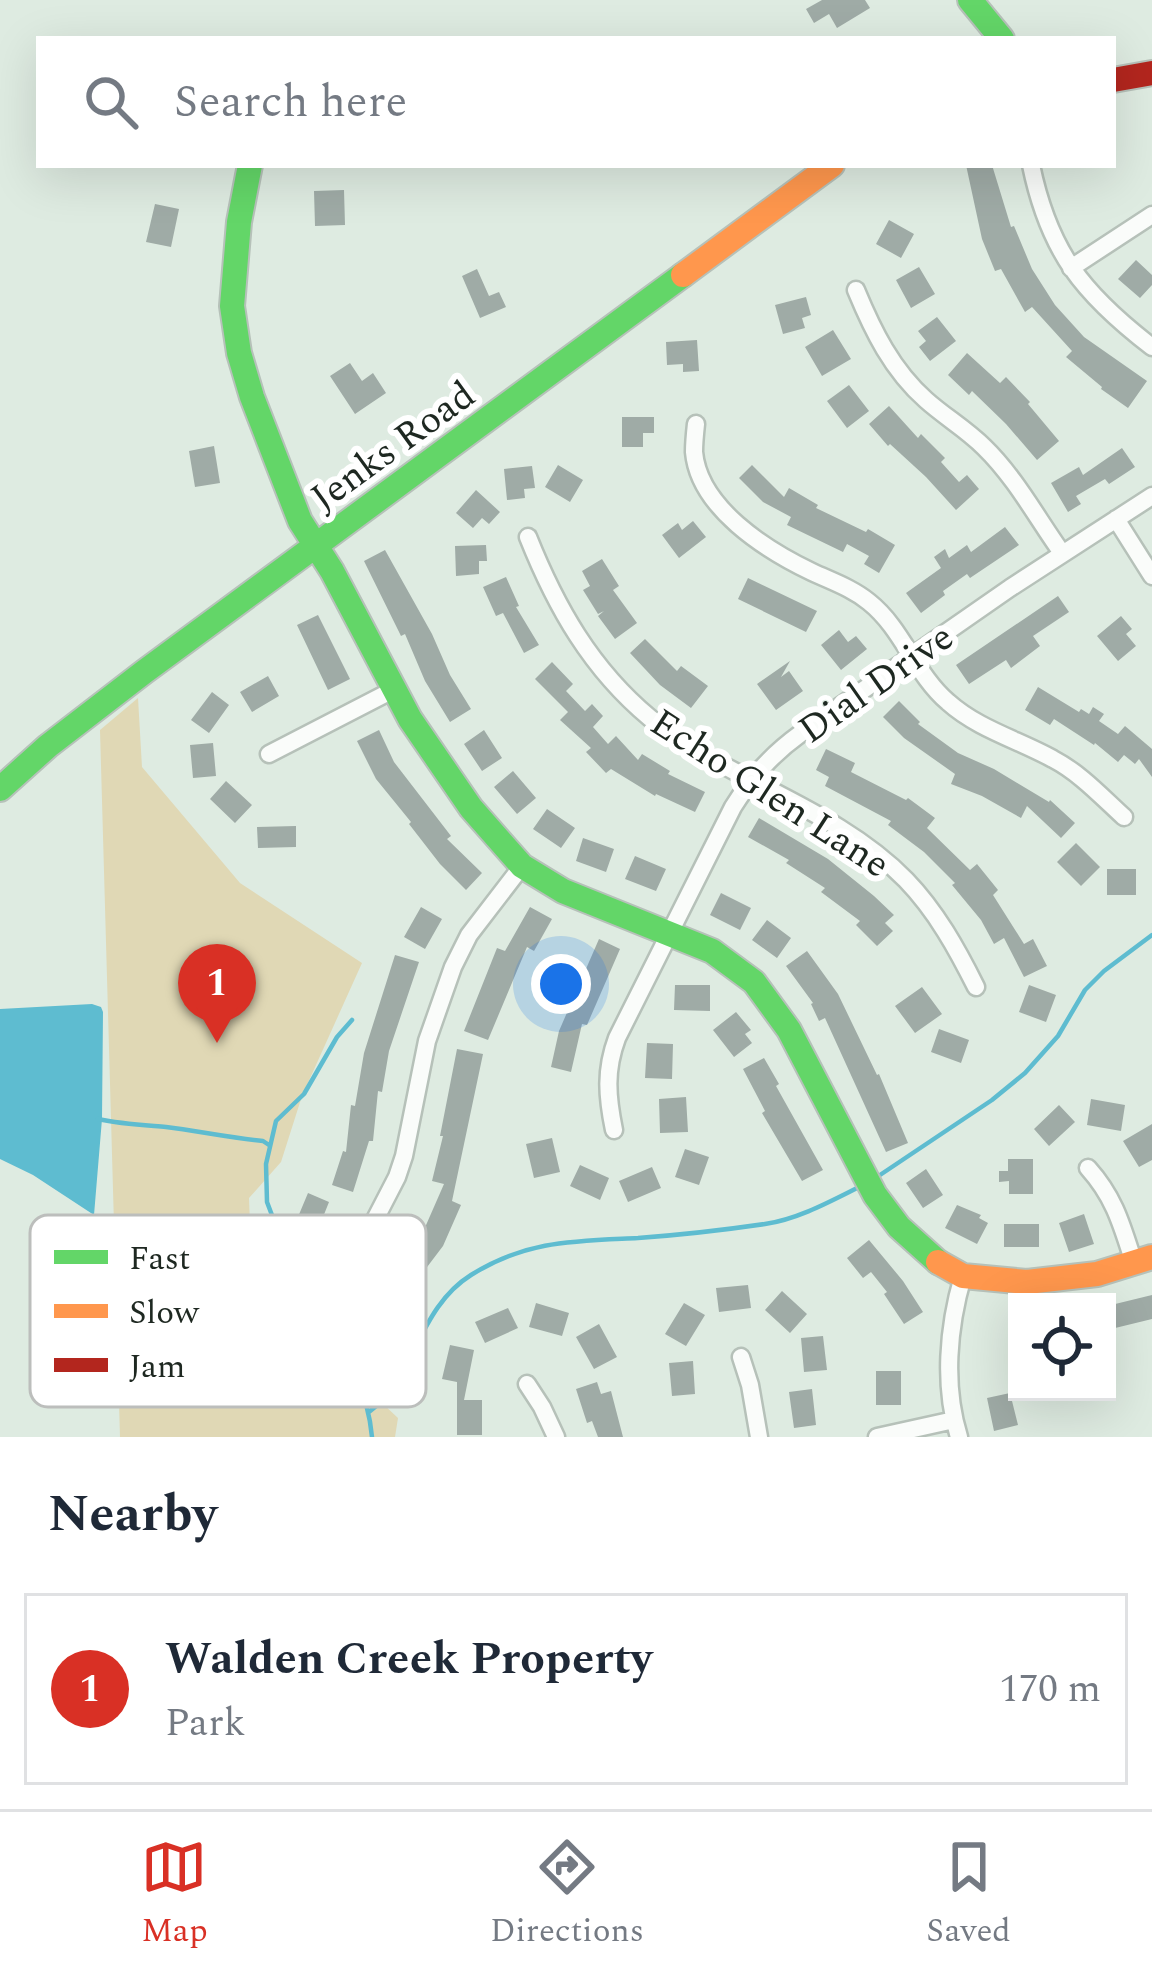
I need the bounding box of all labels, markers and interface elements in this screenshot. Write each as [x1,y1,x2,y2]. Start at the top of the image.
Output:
search box [36,36,1116,168]
text: Search here [174,68,407,137]
icon: search [78,69,144,135]
street label: Jenks Road [299,367,488,527]
street label: Dial Drive [787,609,966,759]
street label: Echo Glen Lane [638,694,901,894]
pin: 1 [178,944,256,1043]
your location [531,954,591,1014]
legend [30,1215,426,1407]
text: Fast [129,1234,190,1284]
text: Slow [129,1288,200,1338]
map controls [1008,1293,1116,1401]
button: locate [1008,1293,1116,1401]
text: Jam [129,1342,185,1392]
text: Nearby [48,1476,217,1554]
text: Walden Creek Property [165,1625,652,1694]
text: 1 [79,1660,101,1719]
text: 170 m [999,1660,1101,1719]
text: Park [165,1694,245,1753]
tab: Map [141,1834,208,1956]
tab: Directions [490,1834,644,1956]
tab: Saved [926,1834,1011,1956]

